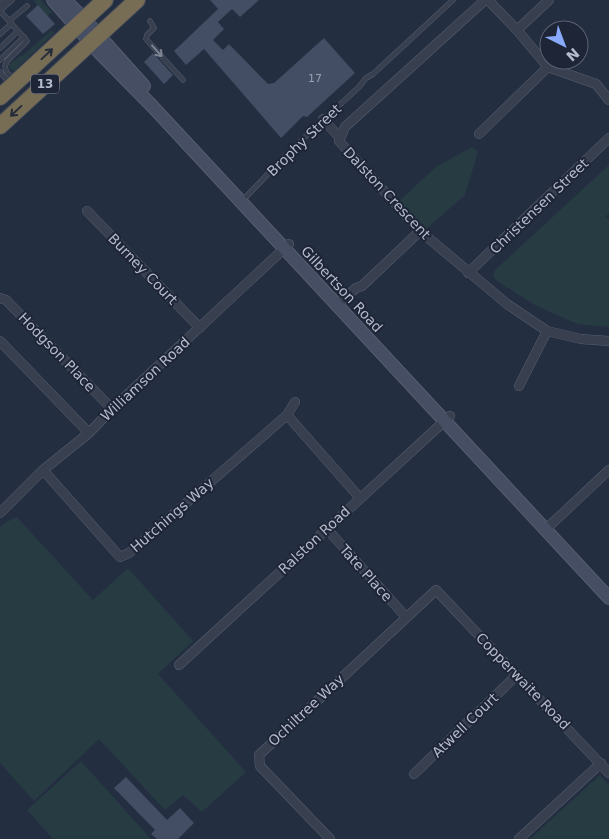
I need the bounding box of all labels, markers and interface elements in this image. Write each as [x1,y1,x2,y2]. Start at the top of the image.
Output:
north arrow [539,20,589,70]
one-way arrow [151,45,163,58]
text: N [563,45,582,65]
one-way arrow [41,48,53,60]
house number: 17 [308,72,322,85]
road number: 13 [31,74,59,94]
street label: Brophy Street [264,100,345,179]
one-way arrow [10,105,23,117]
street label: Dalston Crescent [340,144,434,243]
street label: Christensen Street [487,155,592,257]
street label: Burney Court [105,230,181,308]
street label: Gilbertson Road [298,243,386,335]
street label: Hodgson Place [15,309,99,395]
street label: Williamson Road [97,334,193,424]
street label: Hutchings Way [127,475,217,555]
street label: Ralston Road [275,503,353,577]
street label: Tate Place [336,541,396,605]
street label: Copperwaite Road [473,629,573,733]
street label: Ochiltree Way [265,671,347,749]
street label: Atwell Court [429,689,502,760]

